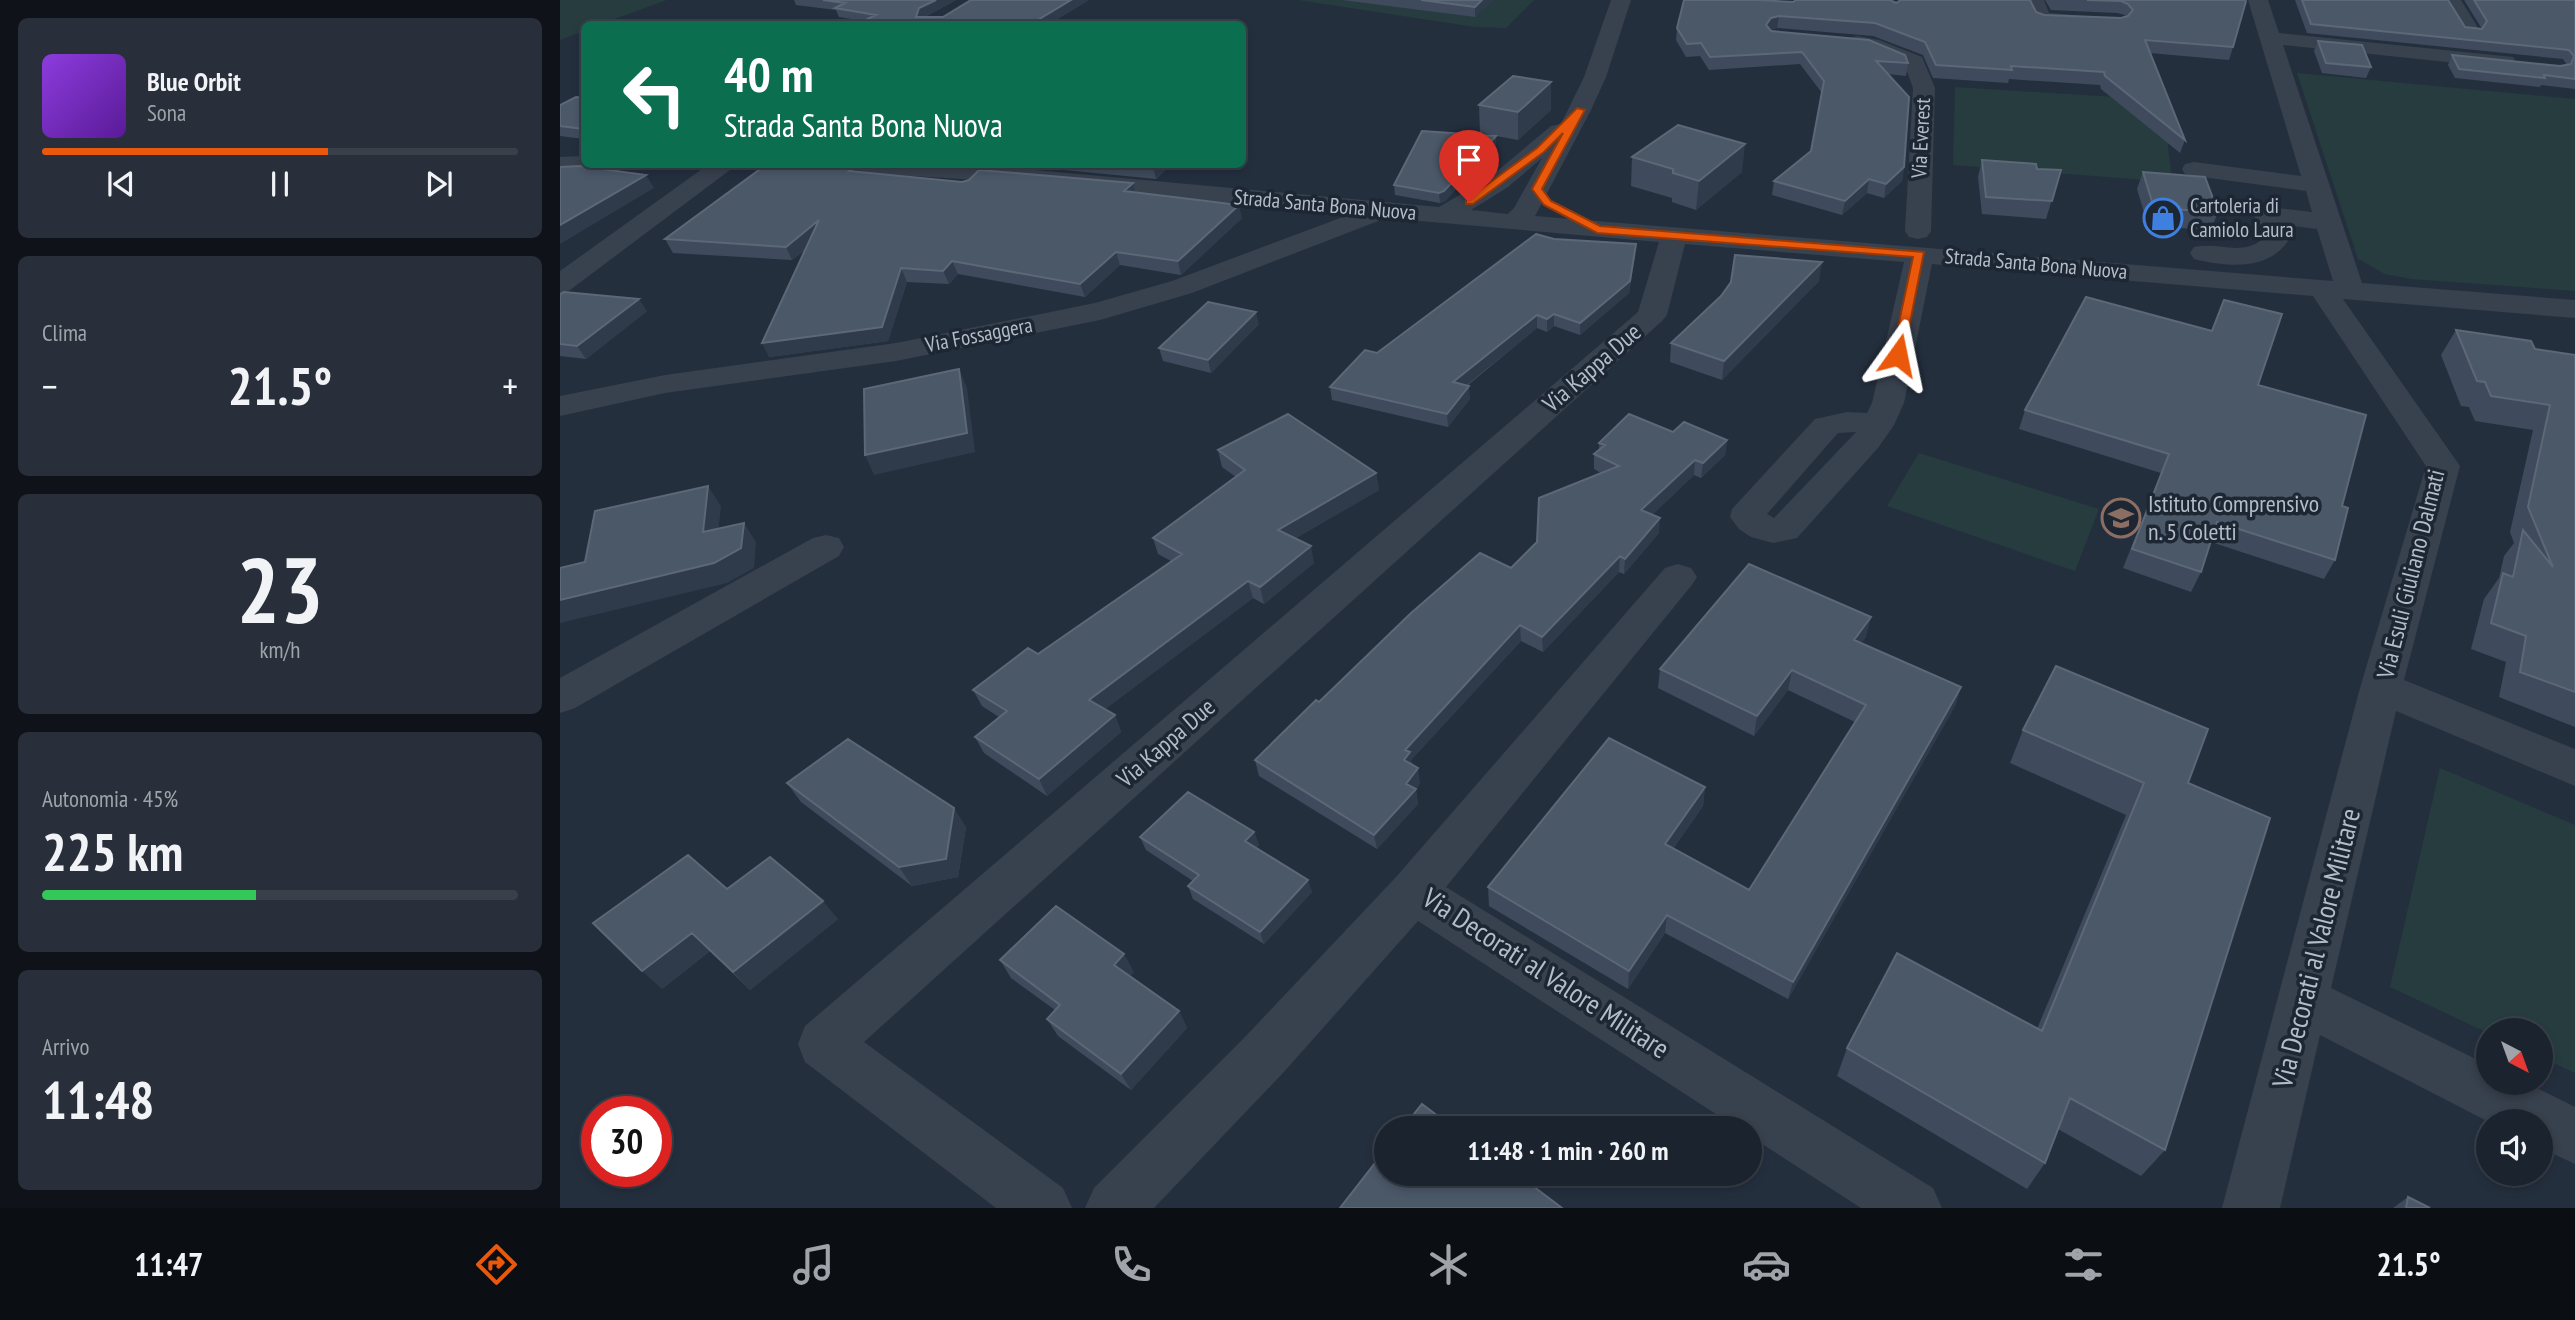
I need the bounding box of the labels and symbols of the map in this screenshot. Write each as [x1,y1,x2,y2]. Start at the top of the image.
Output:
street label: Via Everest [1905,97,1936,180]
pin [1439,130,1499,202]
street label: Strada Santa Bona Nuova [1233,183,1417,226]
place label: Cartoleria di Camiolo Laura [2190,192,2294,243]
shop icon: Cartoleria di Camiolo Laura [2142,197,2184,239]
street label: Strada Santa Bona Nuova [1944,242,2128,285]
street label: Via Fossaggera [922,311,1035,358]
street label: Via Kappa Due [1535,316,1647,419]
position arrow [1861,318,1935,392]
street label: Via Esuli Giuliano Dalmati [2369,466,2451,683]
place label: Istituto Comprensivo n. 5 Coletti [2148,488,2319,547]
school or university icon: Istituto Comprensivo n. 5 Coletti [2100,497,2142,539]
street label: Via Kappa Due [1109,691,1221,794]
street label: Via Decorati al Valore Militare [2263,804,2368,1092]
street label: Via Decorati al Valore Militare [1415,878,1677,1066]
north arrow [2476,1018,2553,1096]
speed limit sign: 30 [581,1096,672,1187]

